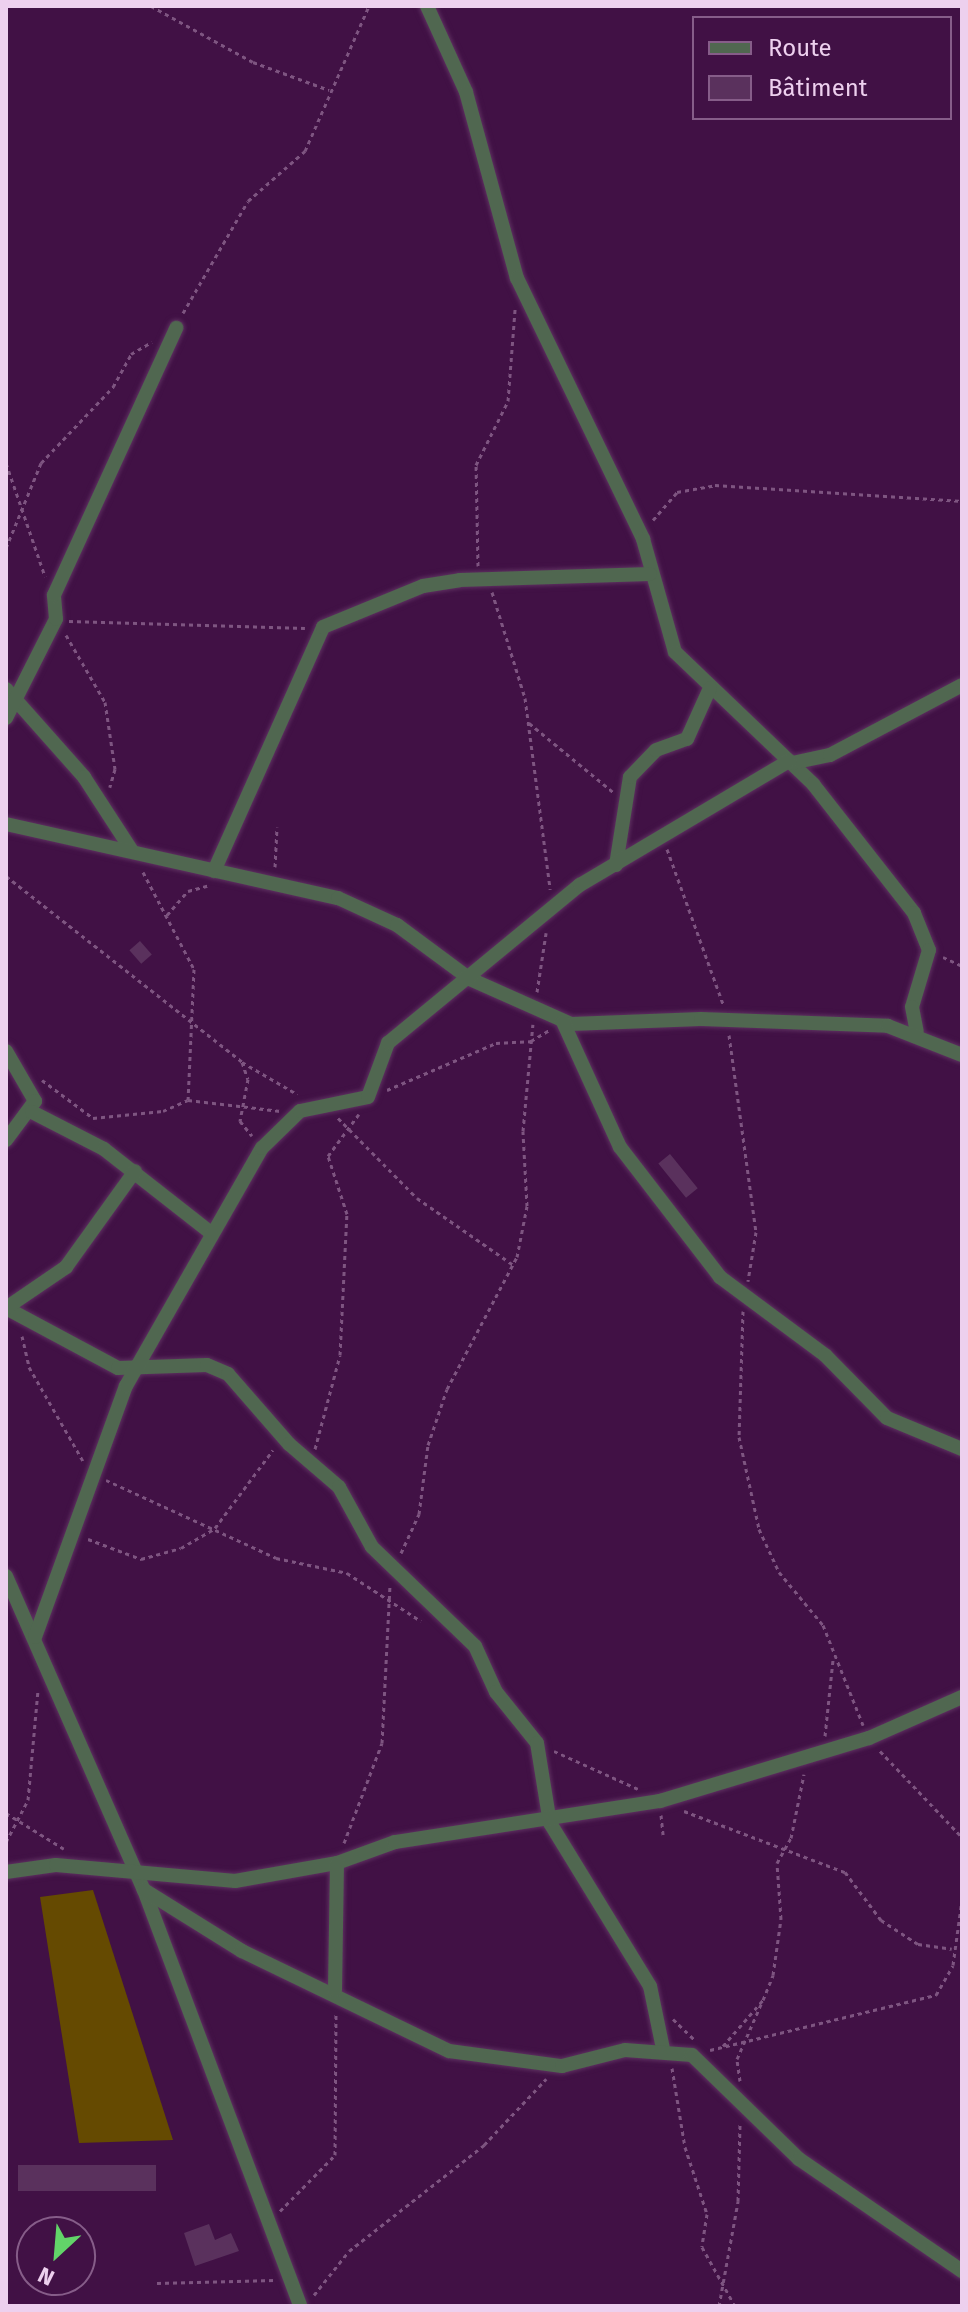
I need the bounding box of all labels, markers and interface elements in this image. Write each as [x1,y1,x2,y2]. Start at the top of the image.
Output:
legend [692,16,952,120]
text: Route [768,34,832,62]
text: Bâtiment [768,74,867,102]
north arrow [16,2216,96,2296]
text: N [34,2261,59,2292]

